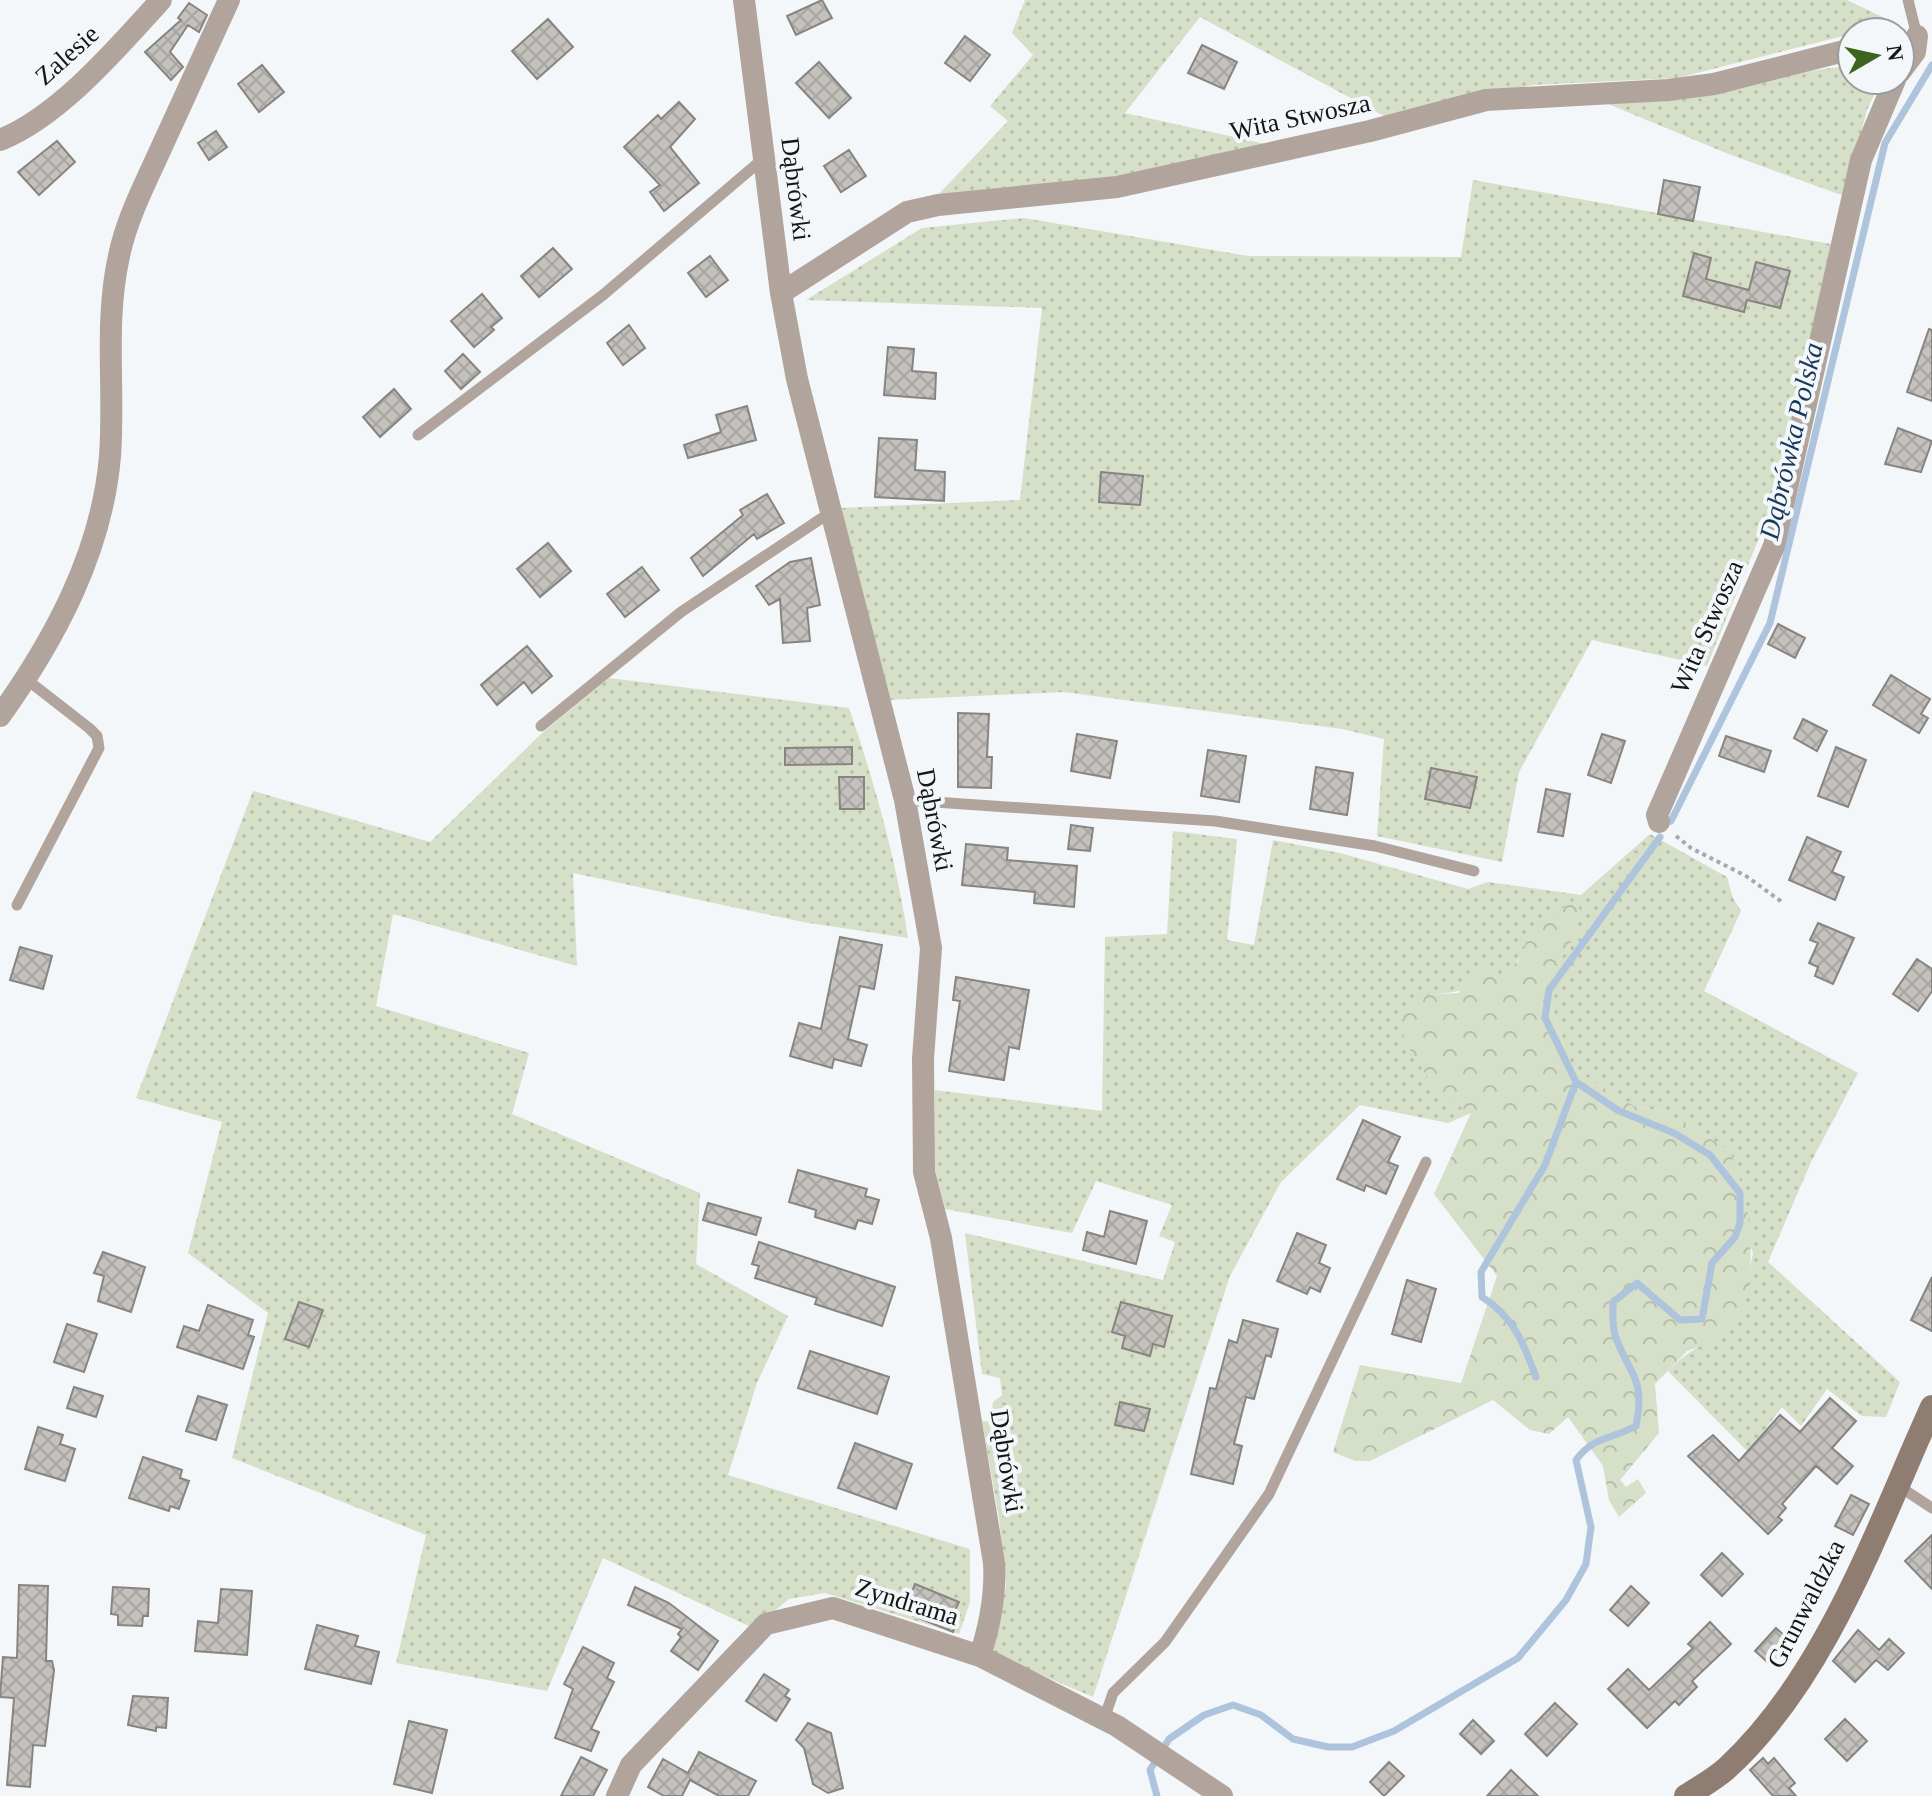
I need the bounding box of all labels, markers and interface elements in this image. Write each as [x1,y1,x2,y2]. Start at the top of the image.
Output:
north arrow [1836,16,1916,96]
street label: Zalesie [29,19,105,91]
text: N [1882,43,1909,63]
street label: Wita Stwosza [1227,88,1373,146]
street label: Dąbrówki [775,136,817,242]
water label: Dąbrówka Polska [1753,339,1829,544]
street label: Wita Stwosza [1665,556,1749,698]
street label: Dąbrówki [911,766,959,874]
street label: Dąbrówki [985,1407,1029,1515]
street label: Grunwaldzka [1761,1535,1851,1673]
street label: Zyndrama [852,1573,963,1632]

